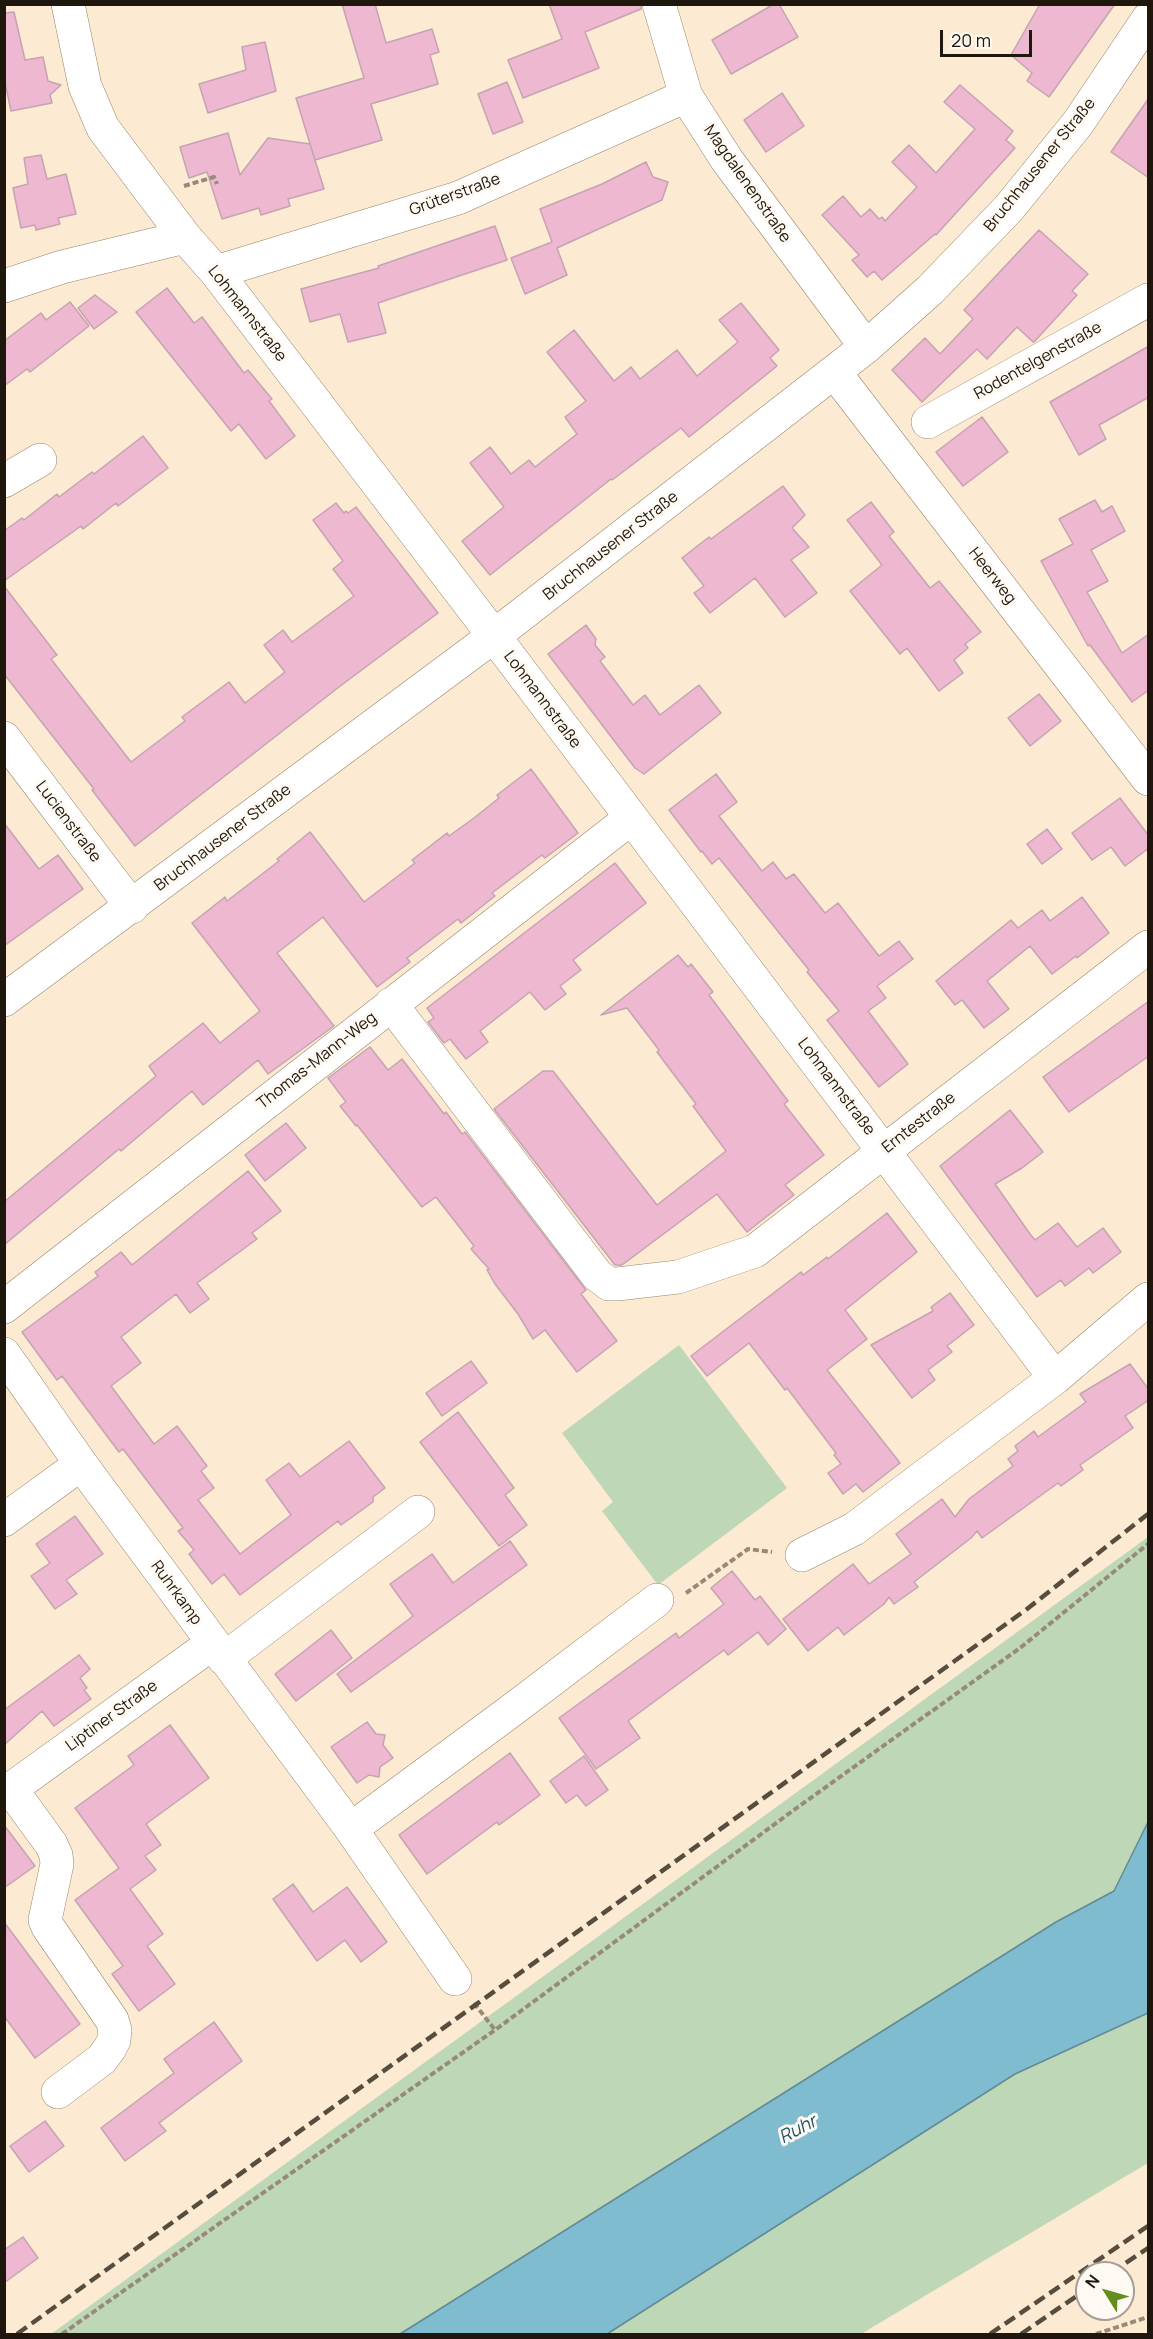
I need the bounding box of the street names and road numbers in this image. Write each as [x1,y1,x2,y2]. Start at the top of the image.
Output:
street label: Bruchhausener Straße [980,94,1100,236]
street label: Magdalenenstraße [699,121,795,247]
street label: Grüterstraße [407,170,503,220]
street label: Lohmannstraße [204,262,290,366]
street label: Rodentelgenstraße [971,318,1105,404]
street label: Bruchhausener Straße [540,487,682,605]
street label: Heerweg [964,544,1020,608]
street label: Lohmannstraße [499,648,585,752]
street label: Lucienstraße [31,778,105,866]
street label: Bruchhausener Straße [151,780,295,896]
street label: Thomas-Mann-Weg [253,1008,381,1114]
street label: Lohmannstraße [793,1035,879,1139]
street label: Erntestraße [878,1088,960,1158]
street label: Ruhrkamp [146,1557,206,1629]
street label: Liptiner Straße [62,1676,162,1756]

